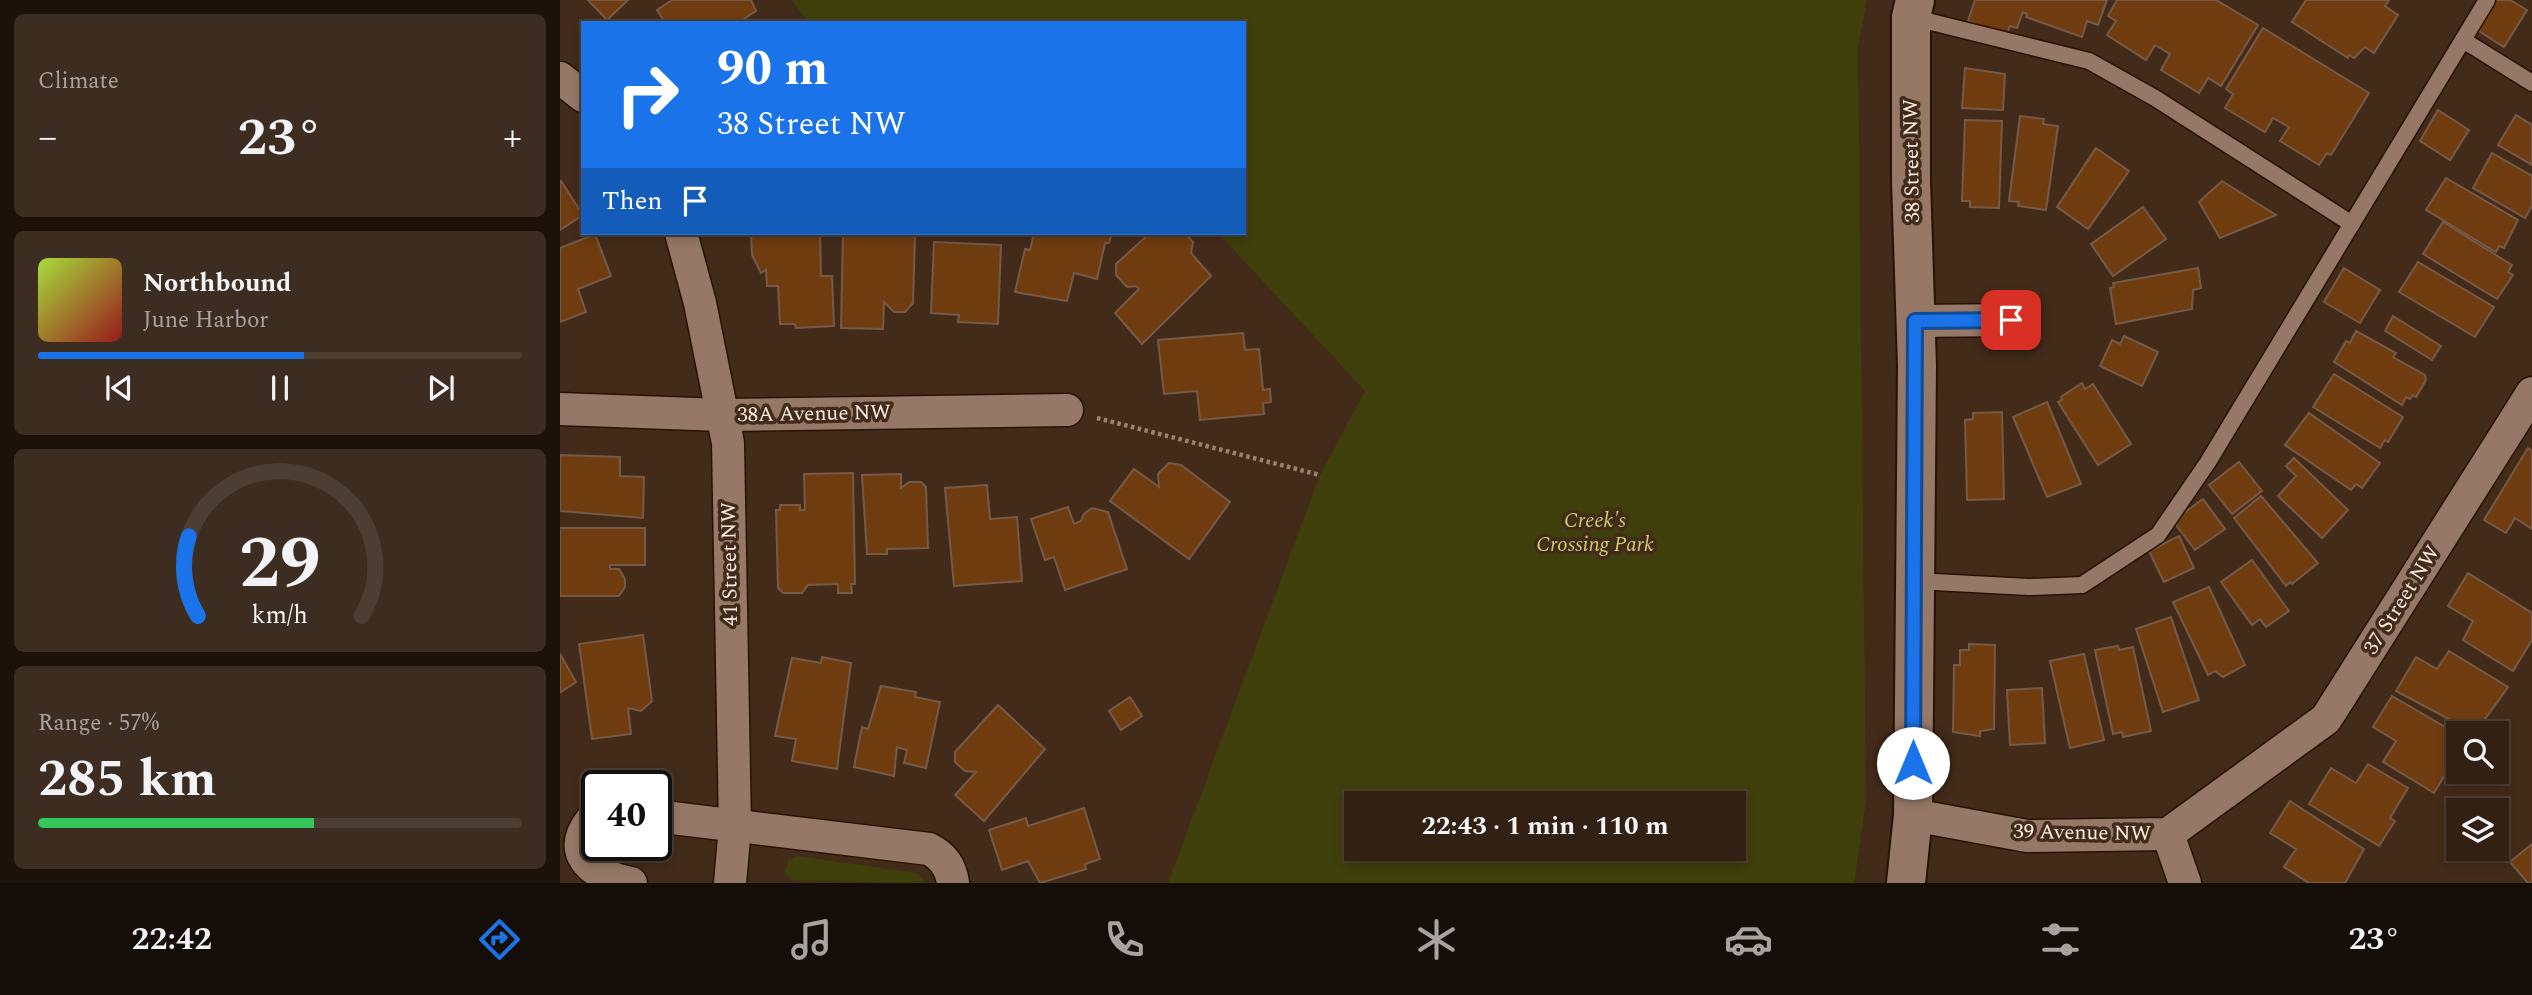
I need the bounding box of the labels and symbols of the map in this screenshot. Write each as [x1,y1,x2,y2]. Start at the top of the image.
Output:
street label: 38 Street NW [1895,98,1929,223]
pin [1981,290,2041,350]
street label: 38A Avenue NW [737,397,892,431]
street label: 41 Street NW [713,501,747,626]
park label: Creek's Crossing Park [1536,505,1654,561]
street label: 37 Street NW [2356,539,2449,661]
position arrow [1876,726,1950,800]
speed limit sign: 40 [581,770,672,861]
street label: 39 Avenue NW [2013,816,2152,850]

